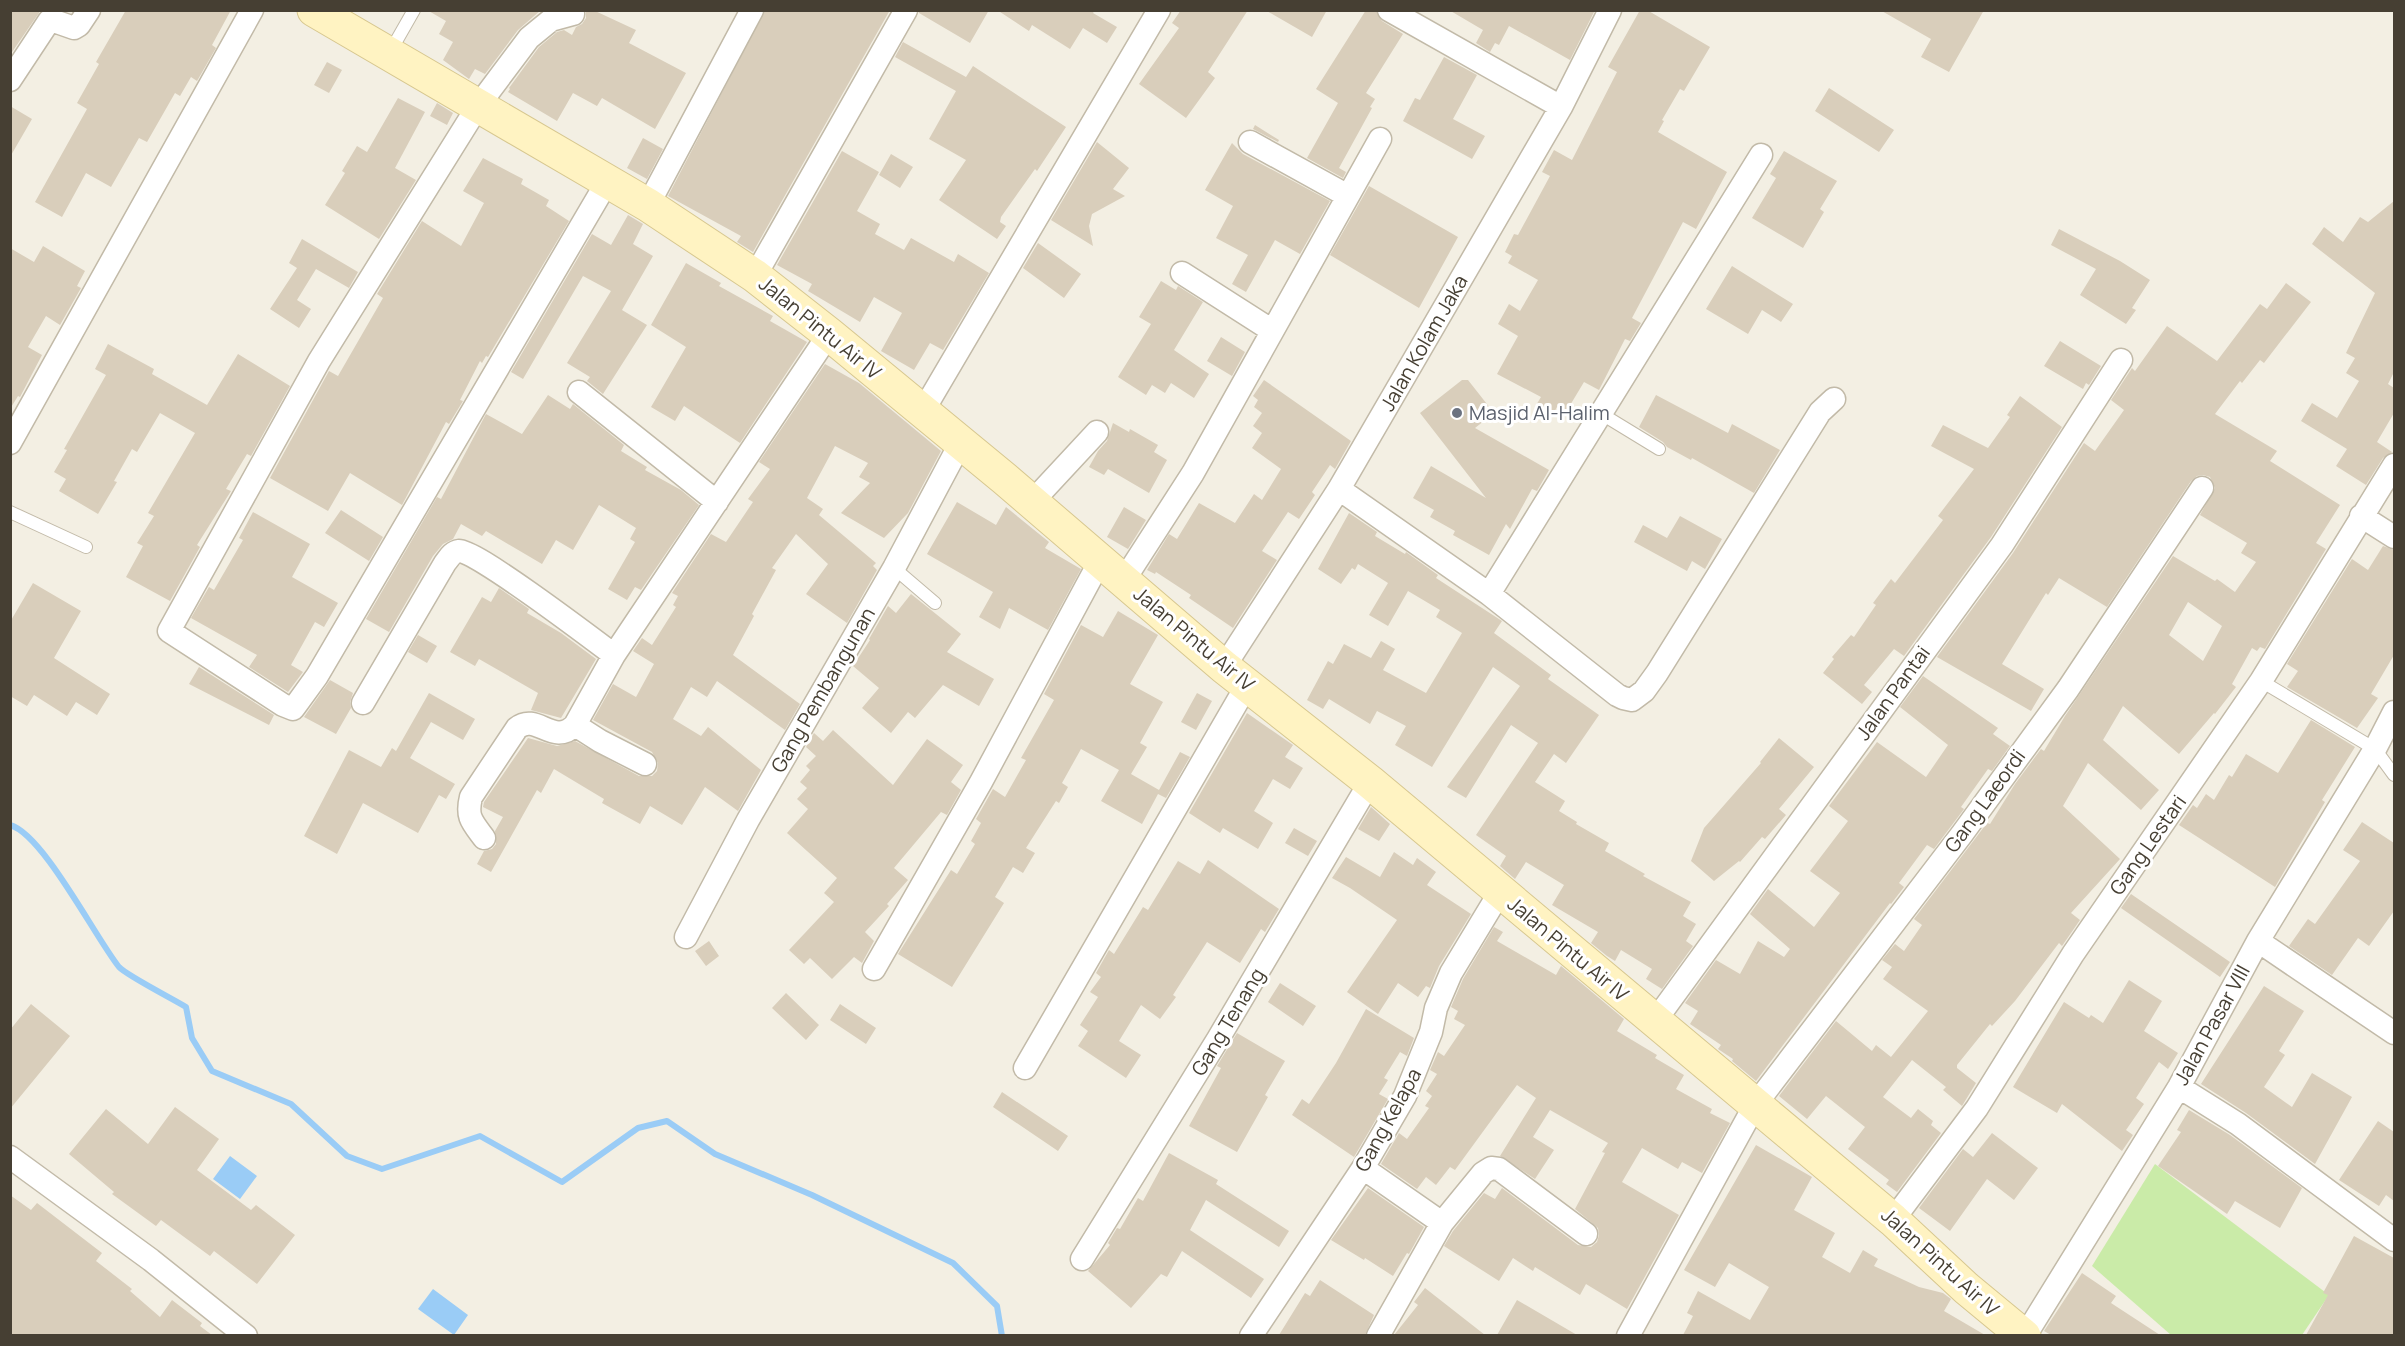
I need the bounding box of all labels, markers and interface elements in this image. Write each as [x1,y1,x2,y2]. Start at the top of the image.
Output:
street label: Jalan Pintu Air IV [754,270,887,385]
street label: Jalan Kolam Jaka [1374,270,1474,416]
place label: Masjid Al-Halim [1469,399,1610,426]
marker: Masjid Al-Halim [1450,406,1464,420]
street label: Jalan Pintu Air IV [1128,580,1260,697]
street label: Gang Pembangunan [764,602,881,777]
street label: Jalan Pantai [1849,640,1936,745]
street label: Gang Laeordi [1938,744,2031,858]
street label: Gang Lestari [2103,789,2192,900]
street label: Jalan Pintu Air IV [1502,890,1634,1007]
street label: Jalan Pasar VIII [2167,960,2256,1090]
street label: Gang Tenang [1185,963,1270,1081]
street label: Gang Kelapa [1348,1063,1427,1176]
street label: Jalan Pintu Air IV [1876,1201,2005,1322]

